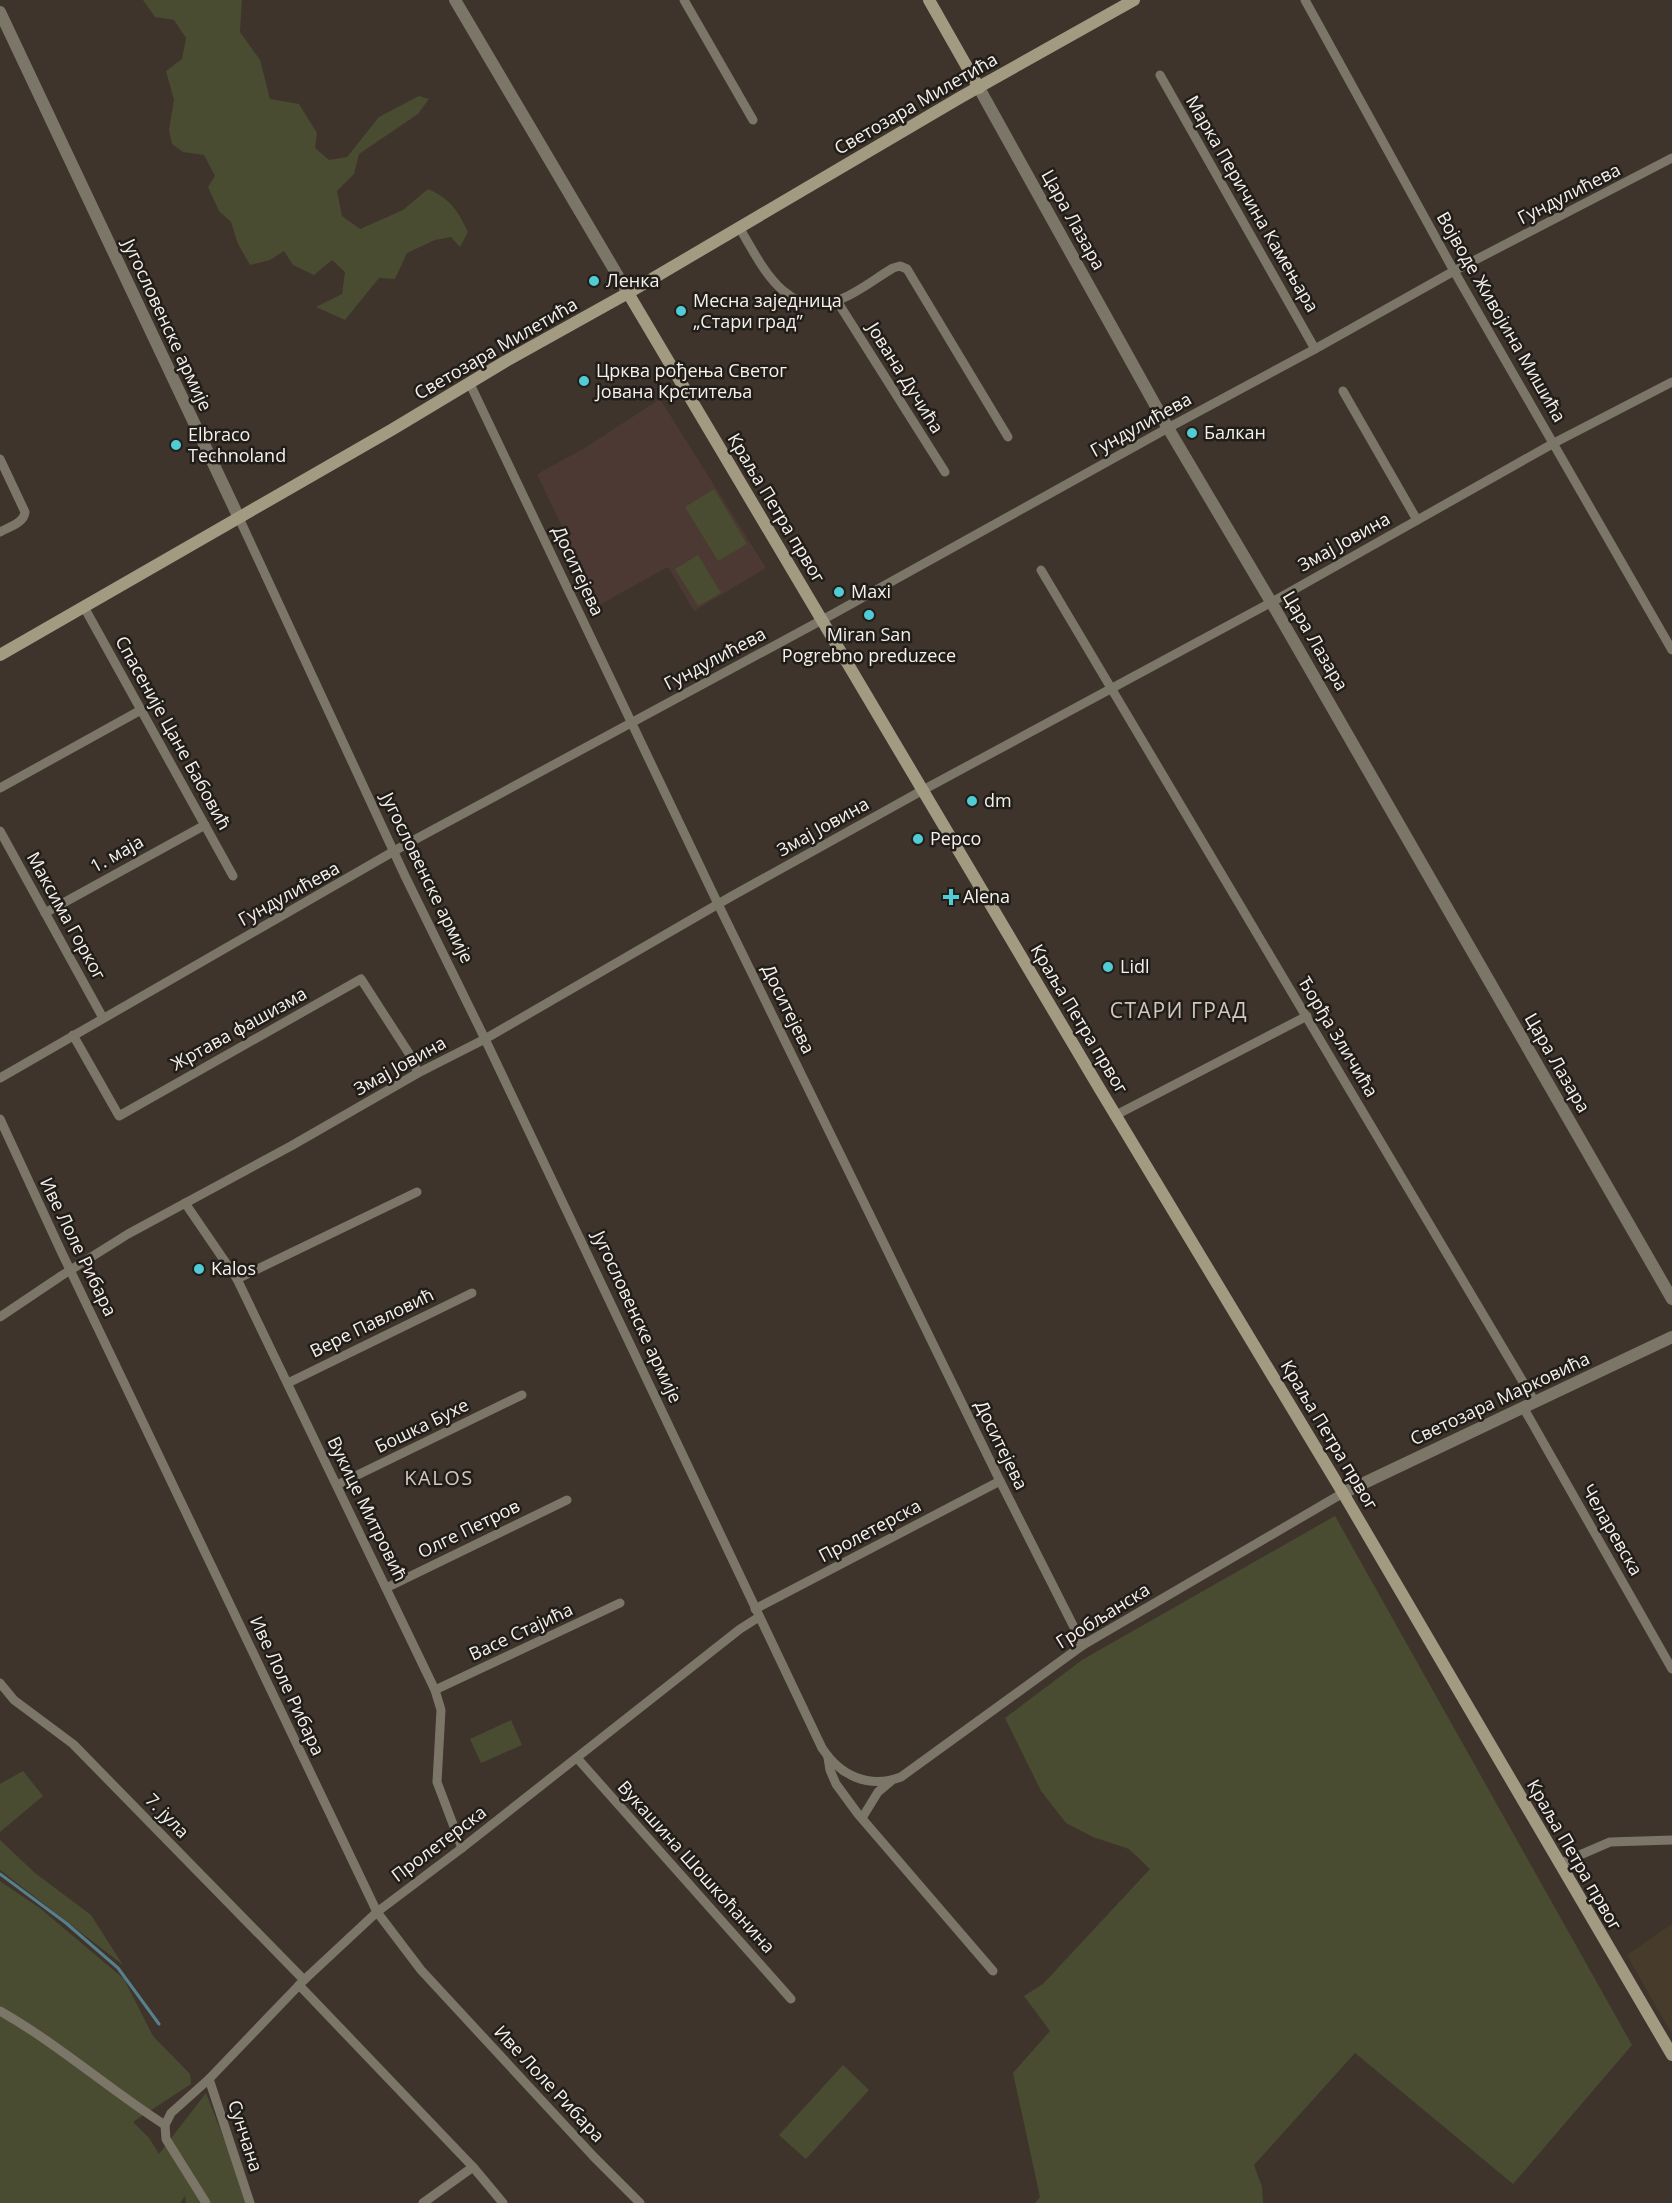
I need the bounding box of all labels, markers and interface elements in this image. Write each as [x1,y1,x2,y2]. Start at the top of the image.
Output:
street label: Светозара Милетића [830,47,1001,160]
street label: Марка Перичина Камењара [1181,91,1325,316]
street label: Гундулићева [1513,157,1624,229]
street label: Цара Лазара [1036,165,1111,274]
street label: Војводе Живојина Мишића [1432,207,1572,426]
street label: Југословенске армије [117,233,218,414]
place label: Ленка [606,268,659,292]
marker: Ленка [587,274,601,288]
place label: Месна заједница „Стари град” [693,288,842,333]
street label: Светозара Милетића [410,292,581,405]
marker: Месна заједница „Стари град” [674,304,688,318]
street label: Јована Дучића [861,316,950,438]
place label: Црква рођења Светог Јована Крститеља [594,358,787,403]
marker: Црква рођења Светог Јована Крститеља [577,374,591,388]
street label: Гундулићева [1086,386,1195,462]
place label: Балкан [1204,420,1266,444]
place label: Elbraco Technoland [188,422,286,467]
marker: Балкан [1185,426,1199,440]
street label: Краља Петра првог [723,428,831,587]
marker: Elbraco Technoland [169,438,183,452]
street label: Змај Јовина [1293,506,1394,576]
street label: Доситејева [548,522,610,620]
place label: Maxi [851,579,891,603]
marker: Maxi [832,585,846,599]
street label: Цара Лазара [1278,586,1354,695]
marker: Miran San Pogrebno preduzece [862,608,876,622]
street label: Гундулићева [659,621,770,695]
place label: Miran San Pogrebno preduzece [782,622,956,667]
street label: Спасеније Цане Бабовић [110,631,237,834]
street label: Југословенске армије [375,786,480,967]
place label: dm [984,788,1012,812]
street label: Змај Јовина [772,791,873,861]
marker: dm [965,794,979,808]
place label: Pepco [930,826,981,850]
street label: 1. маја [86,829,147,878]
marker: Pepco [911,832,925,846]
street label: Максима Горког [22,847,112,984]
street label: Гундулићева [234,855,343,931]
place label: Alena [963,884,1010,908]
marker: Alena [944,890,958,904]
street label: Краља Петра првог [1026,939,1134,1098]
place label: Lidl [1120,954,1150,978]
street label: Доситејева [757,960,821,1057]
marker: Lidl [1101,960,1115,974]
street label: Ђорђа Зличића [1293,972,1384,1101]
street label: Жртава фашизма [166,981,311,1075]
district label: СТАРИ ГРАД [1110,996,1248,1024]
street label: Цара Лазара [1520,1008,1596,1117]
street label: Змај Јовина [349,1030,450,1100]
street label: Иве Лоле Рибара [35,1173,123,1320]
street label: Југословенске армије [587,1225,688,1406]
place label: Kalos [211,1256,256,1280]
marker: Kalos [192,1262,206,1276]
street label: Вере Павловић [306,1282,437,1362]
street label: Светозара Марковића [1406,1346,1593,1450]
street label: Краља Петра првог [1276,1355,1384,1514]
street label: Бошка Бухе [371,1392,472,1458]
street label: Доситејева [970,1396,1034,1493]
street label: Вукице Митровић [322,1432,413,1585]
district label: KALOS [404,1464,474,1491]
street label: Челаревска [1577,1479,1649,1580]
street label: Олге Петров [414,1493,524,1563]
street label: Пролетерска [814,1493,925,1567]
street label: Гробљанска [1051,1577,1154,1654]
street label: Васе Стајића [465,1597,576,1666]
street label: Иве Лоле Рибара [245,1612,331,1759]
street label: Вукашина Шошкоћанина [613,1775,781,1958]
street label: Краља Петра првог [1522,1775,1628,1934]
street label: 7. јула [140,1788,195,1843]
street label: Пролетерска [386,1800,491,1887]
street label: Иве Лоле Рибара [489,2020,610,2147]
street label: Сунчана [223,2097,269,2175]

